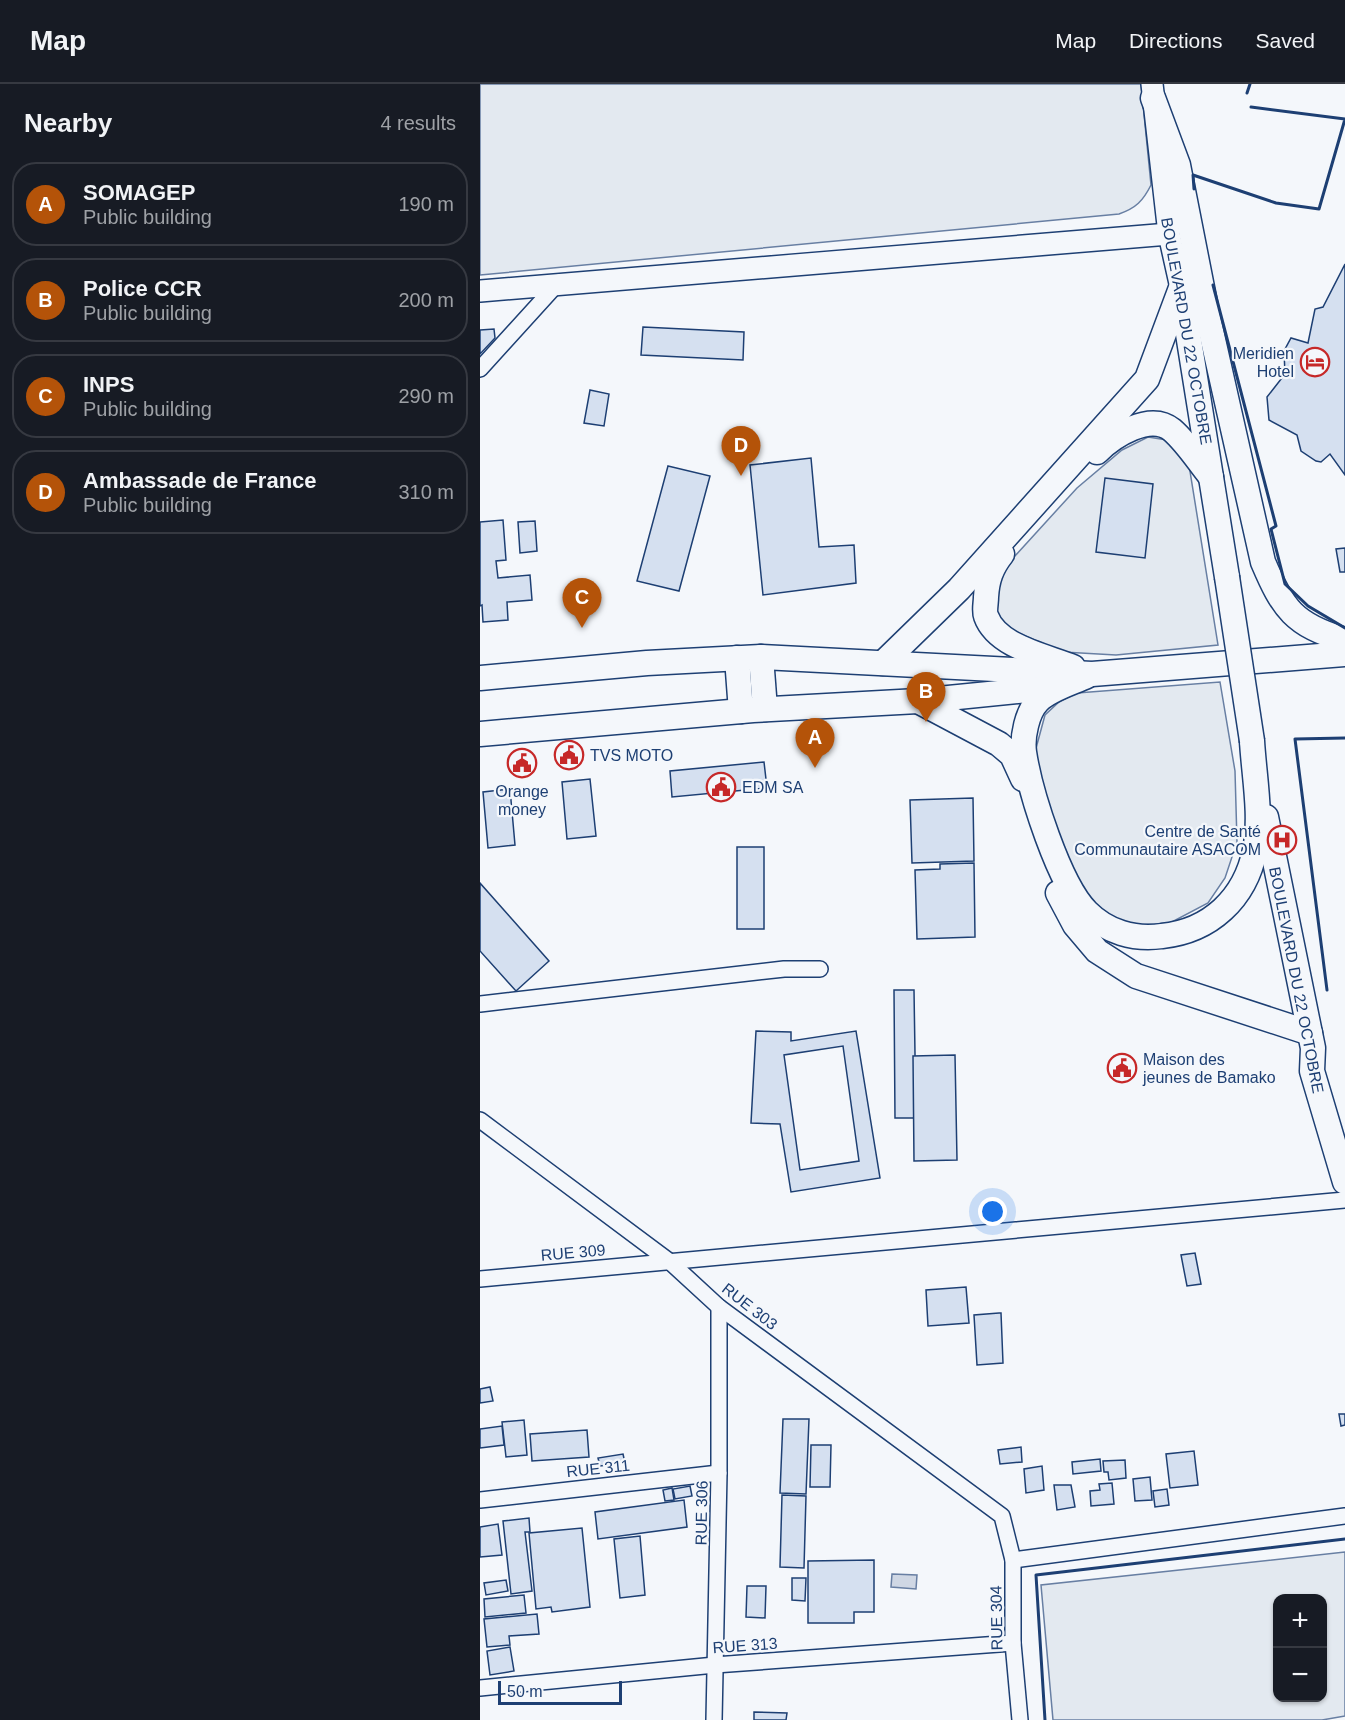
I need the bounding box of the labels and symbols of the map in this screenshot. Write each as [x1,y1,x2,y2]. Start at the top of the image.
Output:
street label: BOULEVARD DU 22 OCTOBRE [1158,216,1215,446]
place label: Meridien Hotel [1233,345,1294,380]
hotel icon: Meridien Hotel [1299,346,1331,378]
pin: D [722,426,760,476]
pin: C [562,578,602,628]
pin: B [906,672,946,722]
pin: A [796,718,834,768]
public building icon: TVS MOTO [553,739,585,771]
public building icon: Orange money [506,747,538,779]
place label: TVS MOTO [590,747,673,764]
public building icon: EDM SA [705,771,737,803]
place label: EDM SA [742,779,804,796]
place label: Orange money [495,783,549,818]
place label: Centre de Santé Communautaire ASACOM [1074,823,1261,858]
hospital icon: Centre de Santé Communautaire ASACOM [1266,824,1298,856]
street label: BOULEVARD DU 22 OCTOBRE [1266,865,1327,1095]
place label: Maison des jeunes de Bamako [1142,1051,1276,1086]
public building icon: Maison des jeunes de Bamako [1106,1052,1138,1084]
your location [978,1197,1007,1226]
street label: RUE 309 [540,1241,606,1264]
street label: RUE 303 [719,1280,781,1333]
street label: RUE 311 [565,1457,631,1480]
street label: RUE 306 [692,1480,711,1546]
street label: RUE 304 [987,1585,1006,1651]
street label: RUE 313 [712,1635,778,1656]
scale bar [498,1678,622,1706]

